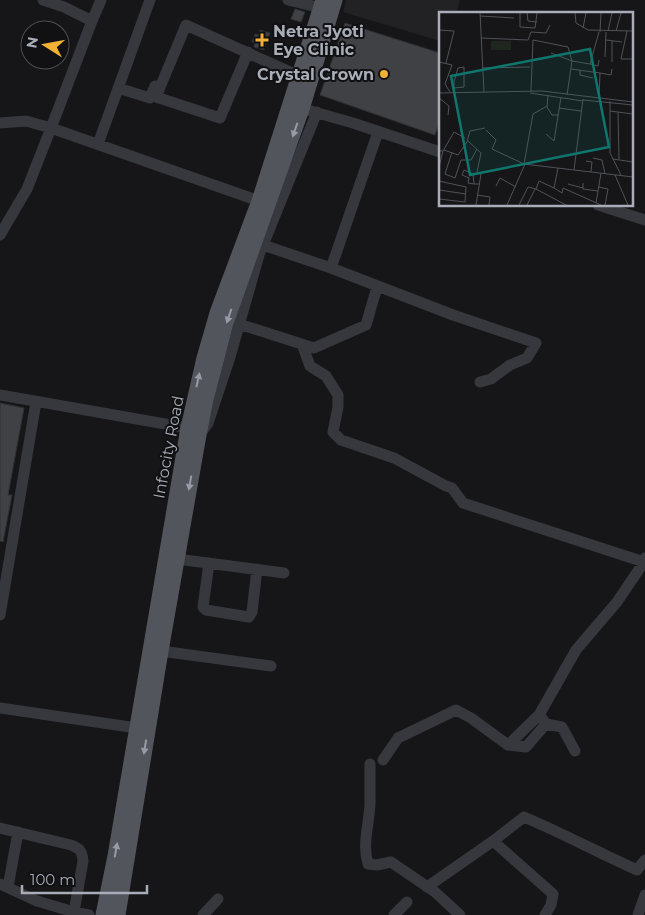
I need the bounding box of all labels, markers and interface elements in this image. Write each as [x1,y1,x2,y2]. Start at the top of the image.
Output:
inset map [439,12,632,206]
north arrow [20,20,70,70]
place label: Netra Jyoti Eye Clinic [273,22,364,59]
marker: Netra Jyoti Eye Clinic [255,33,269,47]
text: N [22,35,42,50]
place label: Crystal Crown [257,65,374,84]
marker: Crystal Crown [378,68,390,80]
one-way arrow [291,123,298,138]
one-way arrow [225,309,232,324]
one-way arrow [194,373,202,388]
street label: Infocity Road [149,394,188,500]
one-way arrow [186,476,194,492]
one-way arrow [141,739,149,755]
one-way arrow [113,842,121,858]
scale bar [22,862,148,894]
text: 100 m [30,870,75,889]

